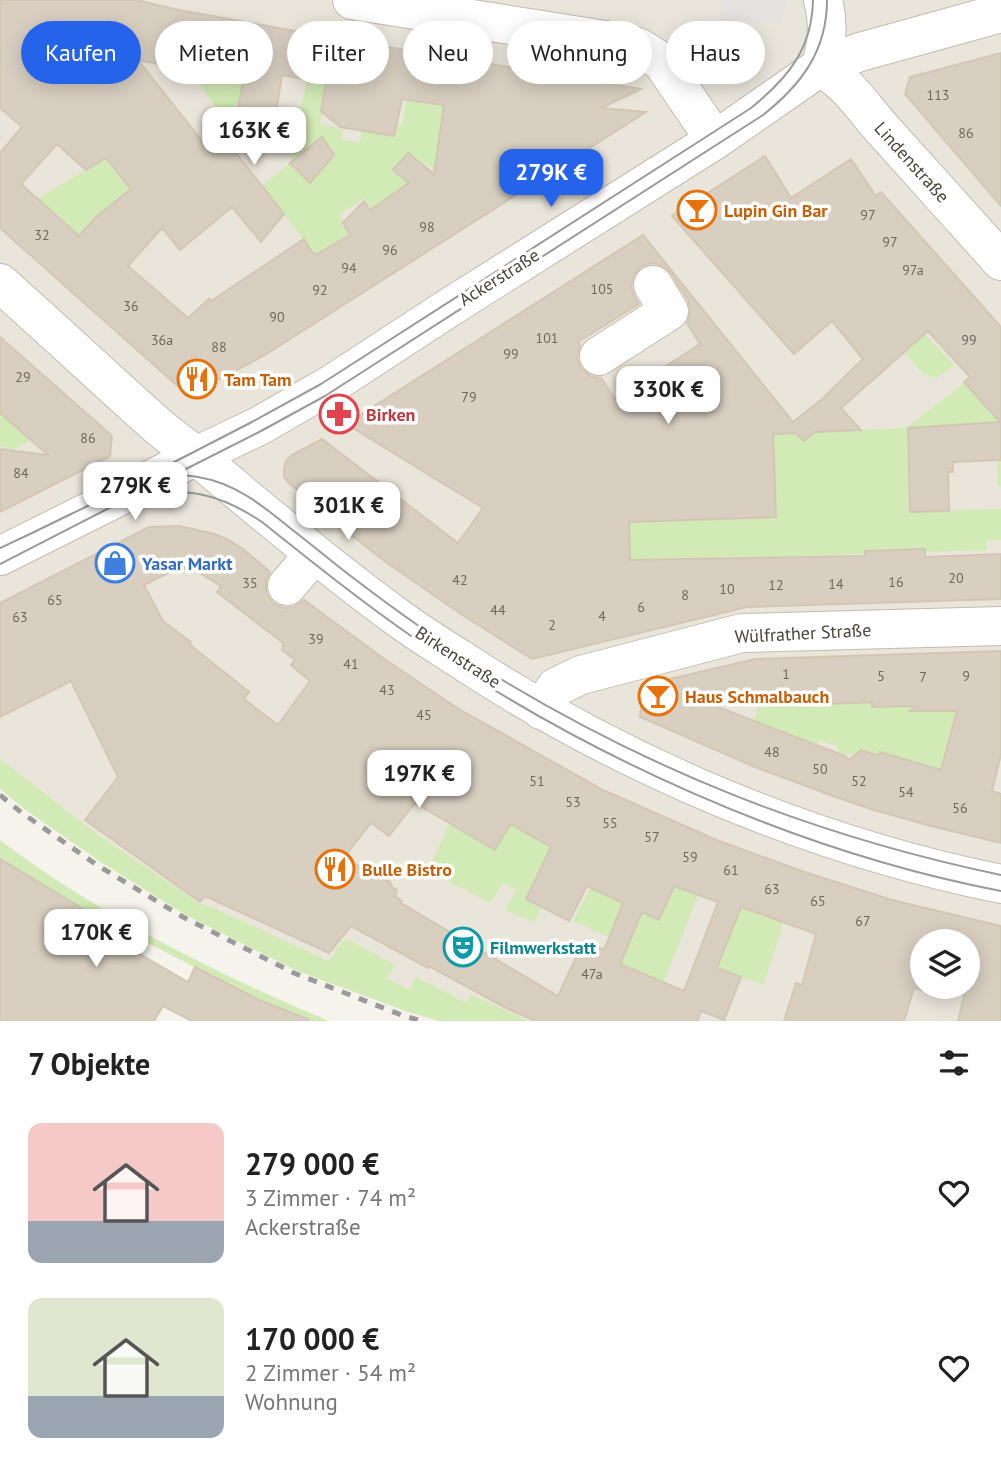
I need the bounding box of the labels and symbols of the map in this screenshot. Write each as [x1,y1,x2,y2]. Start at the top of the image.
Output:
house number: 113 [927,86,949,104]
pin: 163K € [197,108,311,167]
street label: Lindenstraße [870,117,954,207]
house number: 86 [958,124,974,142]
pin: 279K € [494,150,608,209]
bar icon: Lupin Gin Bar [676,189,718,231]
place label: Lupin Gin Bar [724,199,828,222]
house number: 97 [860,206,876,224]
house number: 98 [419,218,435,236]
house number: 32 [34,226,50,244]
house number: 97 [882,233,898,251]
house number: 96 [382,241,398,259]
street label: Ackerstraße [454,243,544,311]
house number: 94 [341,259,357,277]
house number: 97a [902,261,924,279]
house number: 105 [591,280,613,298]
house number: 92 [312,281,328,299]
house number: 36 [123,297,139,315]
house number: 90 [269,308,285,326]
house number: 101 [536,329,558,347]
house number: 36a [151,331,173,349]
house number: 99 [961,331,977,349]
house number: 88 [211,338,227,356]
house number: 99 [503,345,519,363]
restaurant icon: Tam Tam [176,358,218,400]
pin: 330K € [611,366,725,426]
house number: 29 [15,368,31,386]
place label: Tam Tam [224,368,291,391]
house number: 79 [461,388,477,406]
pharmacy icon: Birken [318,393,360,435]
place label: Birken [366,403,415,426]
house number: 86 [80,429,96,447]
pin: 279K € [78,462,192,522]
house number: 84 [13,464,29,482]
pin: 301K € [291,482,405,542]
shop icon: Yasar Markt [94,542,136,584]
place label: Yasar Markt [141,552,233,575]
house number: 20 [948,569,964,587]
house number: 42 [452,571,468,589]
house number: 16 [888,573,904,591]
house number: 35 [242,574,258,592]
house number: 14 [828,575,844,593]
house number: 12 [768,576,784,594]
house number: 10 [719,580,735,598]
house number: 8 [681,586,689,604]
house number: 65 [47,591,63,609]
house number: 6 [637,598,645,616]
house number: 44 [490,601,506,619]
house number: 4 [598,607,606,625]
house number: 63 [12,608,28,626]
house number: 2 [548,616,556,634]
street label: Wülfrather Straße [734,618,872,648]
street label: Birkenstraße [411,621,505,693]
house number: 39 [308,630,324,648]
house number: 41 [343,655,359,673]
house number: 1 [782,665,790,683]
house number: 5 [877,667,885,685]
house number: 9 [962,667,970,685]
house number: 7 [919,668,927,686]
bar icon: Haus Schmalbauch [637,675,679,717]
house number: 43 [379,681,395,699]
place label: Haus Schmalbauch [685,685,829,708]
house number: 45 [416,706,432,724]
house number: 48 [764,743,780,761]
pin: 197K € [362,750,476,810]
house number: 50 [812,760,828,778]
house number: 51 [529,772,545,790]
house number: 52 [851,772,867,790]
house number: 54 [898,783,914,801]
house number: 53 [565,793,581,811]
house number: 56 [952,799,968,817]
house number: 55 [602,814,618,832]
house number: 57 [644,828,660,846]
restaurant icon: Bulle Bistro [314,848,356,890]
house number: 59 [682,848,698,866]
place label: Bulle Bistro [362,858,452,881]
house number: 61 [723,861,739,879]
house number: 63 [764,880,780,898]
house number: 65 [810,892,826,910]
pin: 170K € [39,909,153,969]
house number: 67 [855,912,871,930]
theatre icon: Filmwerkstatt [442,926,484,968]
place label: Filmwerkstatt [490,936,597,959]
house number: 47a [581,965,603,983]

